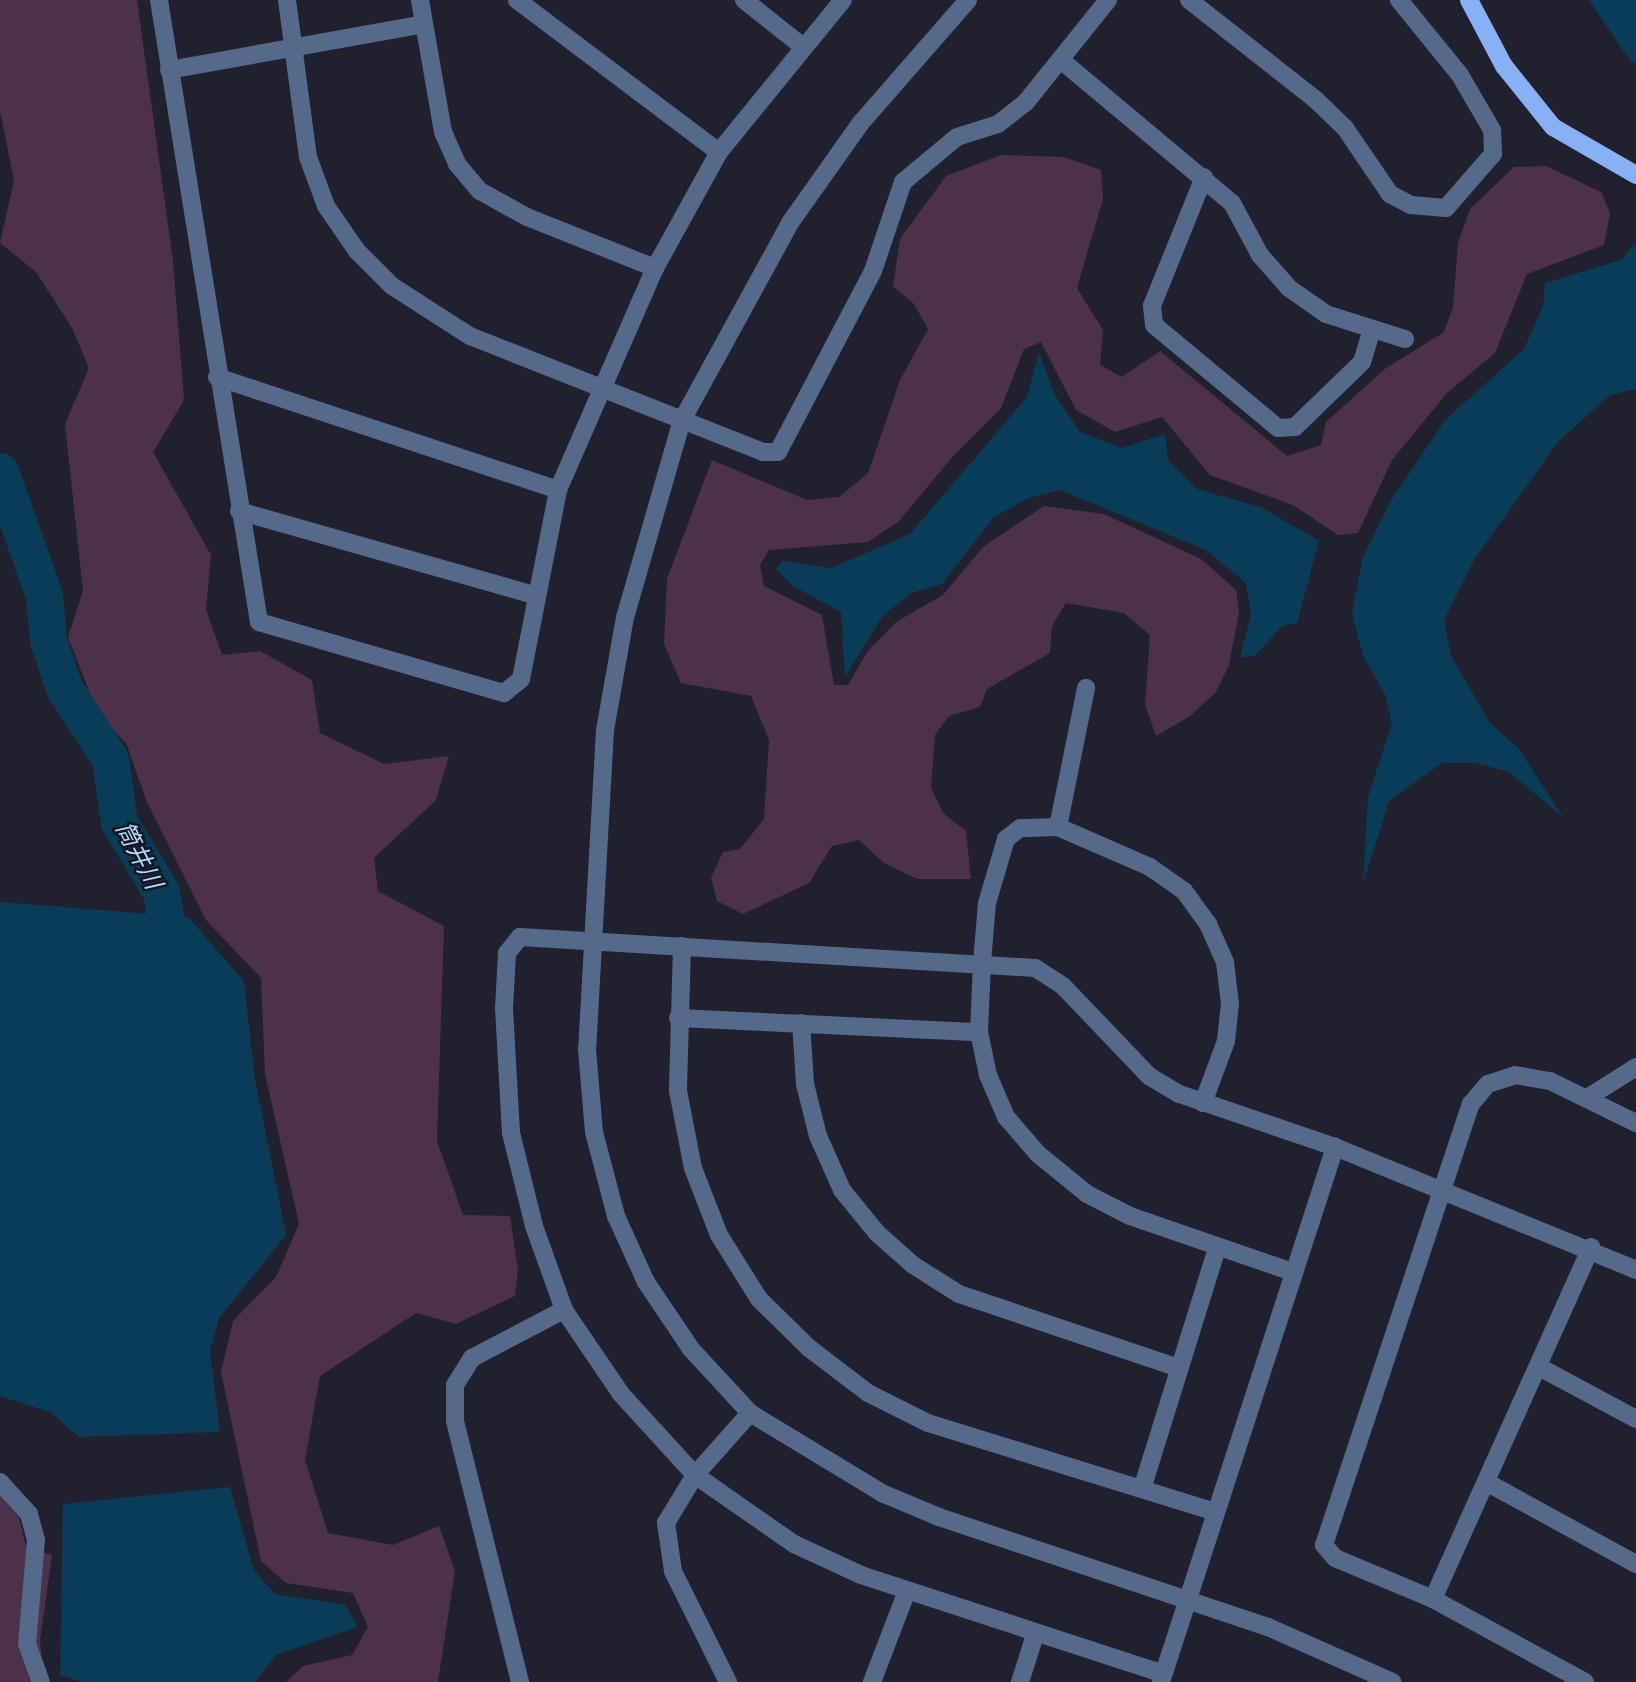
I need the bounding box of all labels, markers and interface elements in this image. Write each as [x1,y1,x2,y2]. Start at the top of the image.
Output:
water label: 筒井川 [110,816,168,894]

